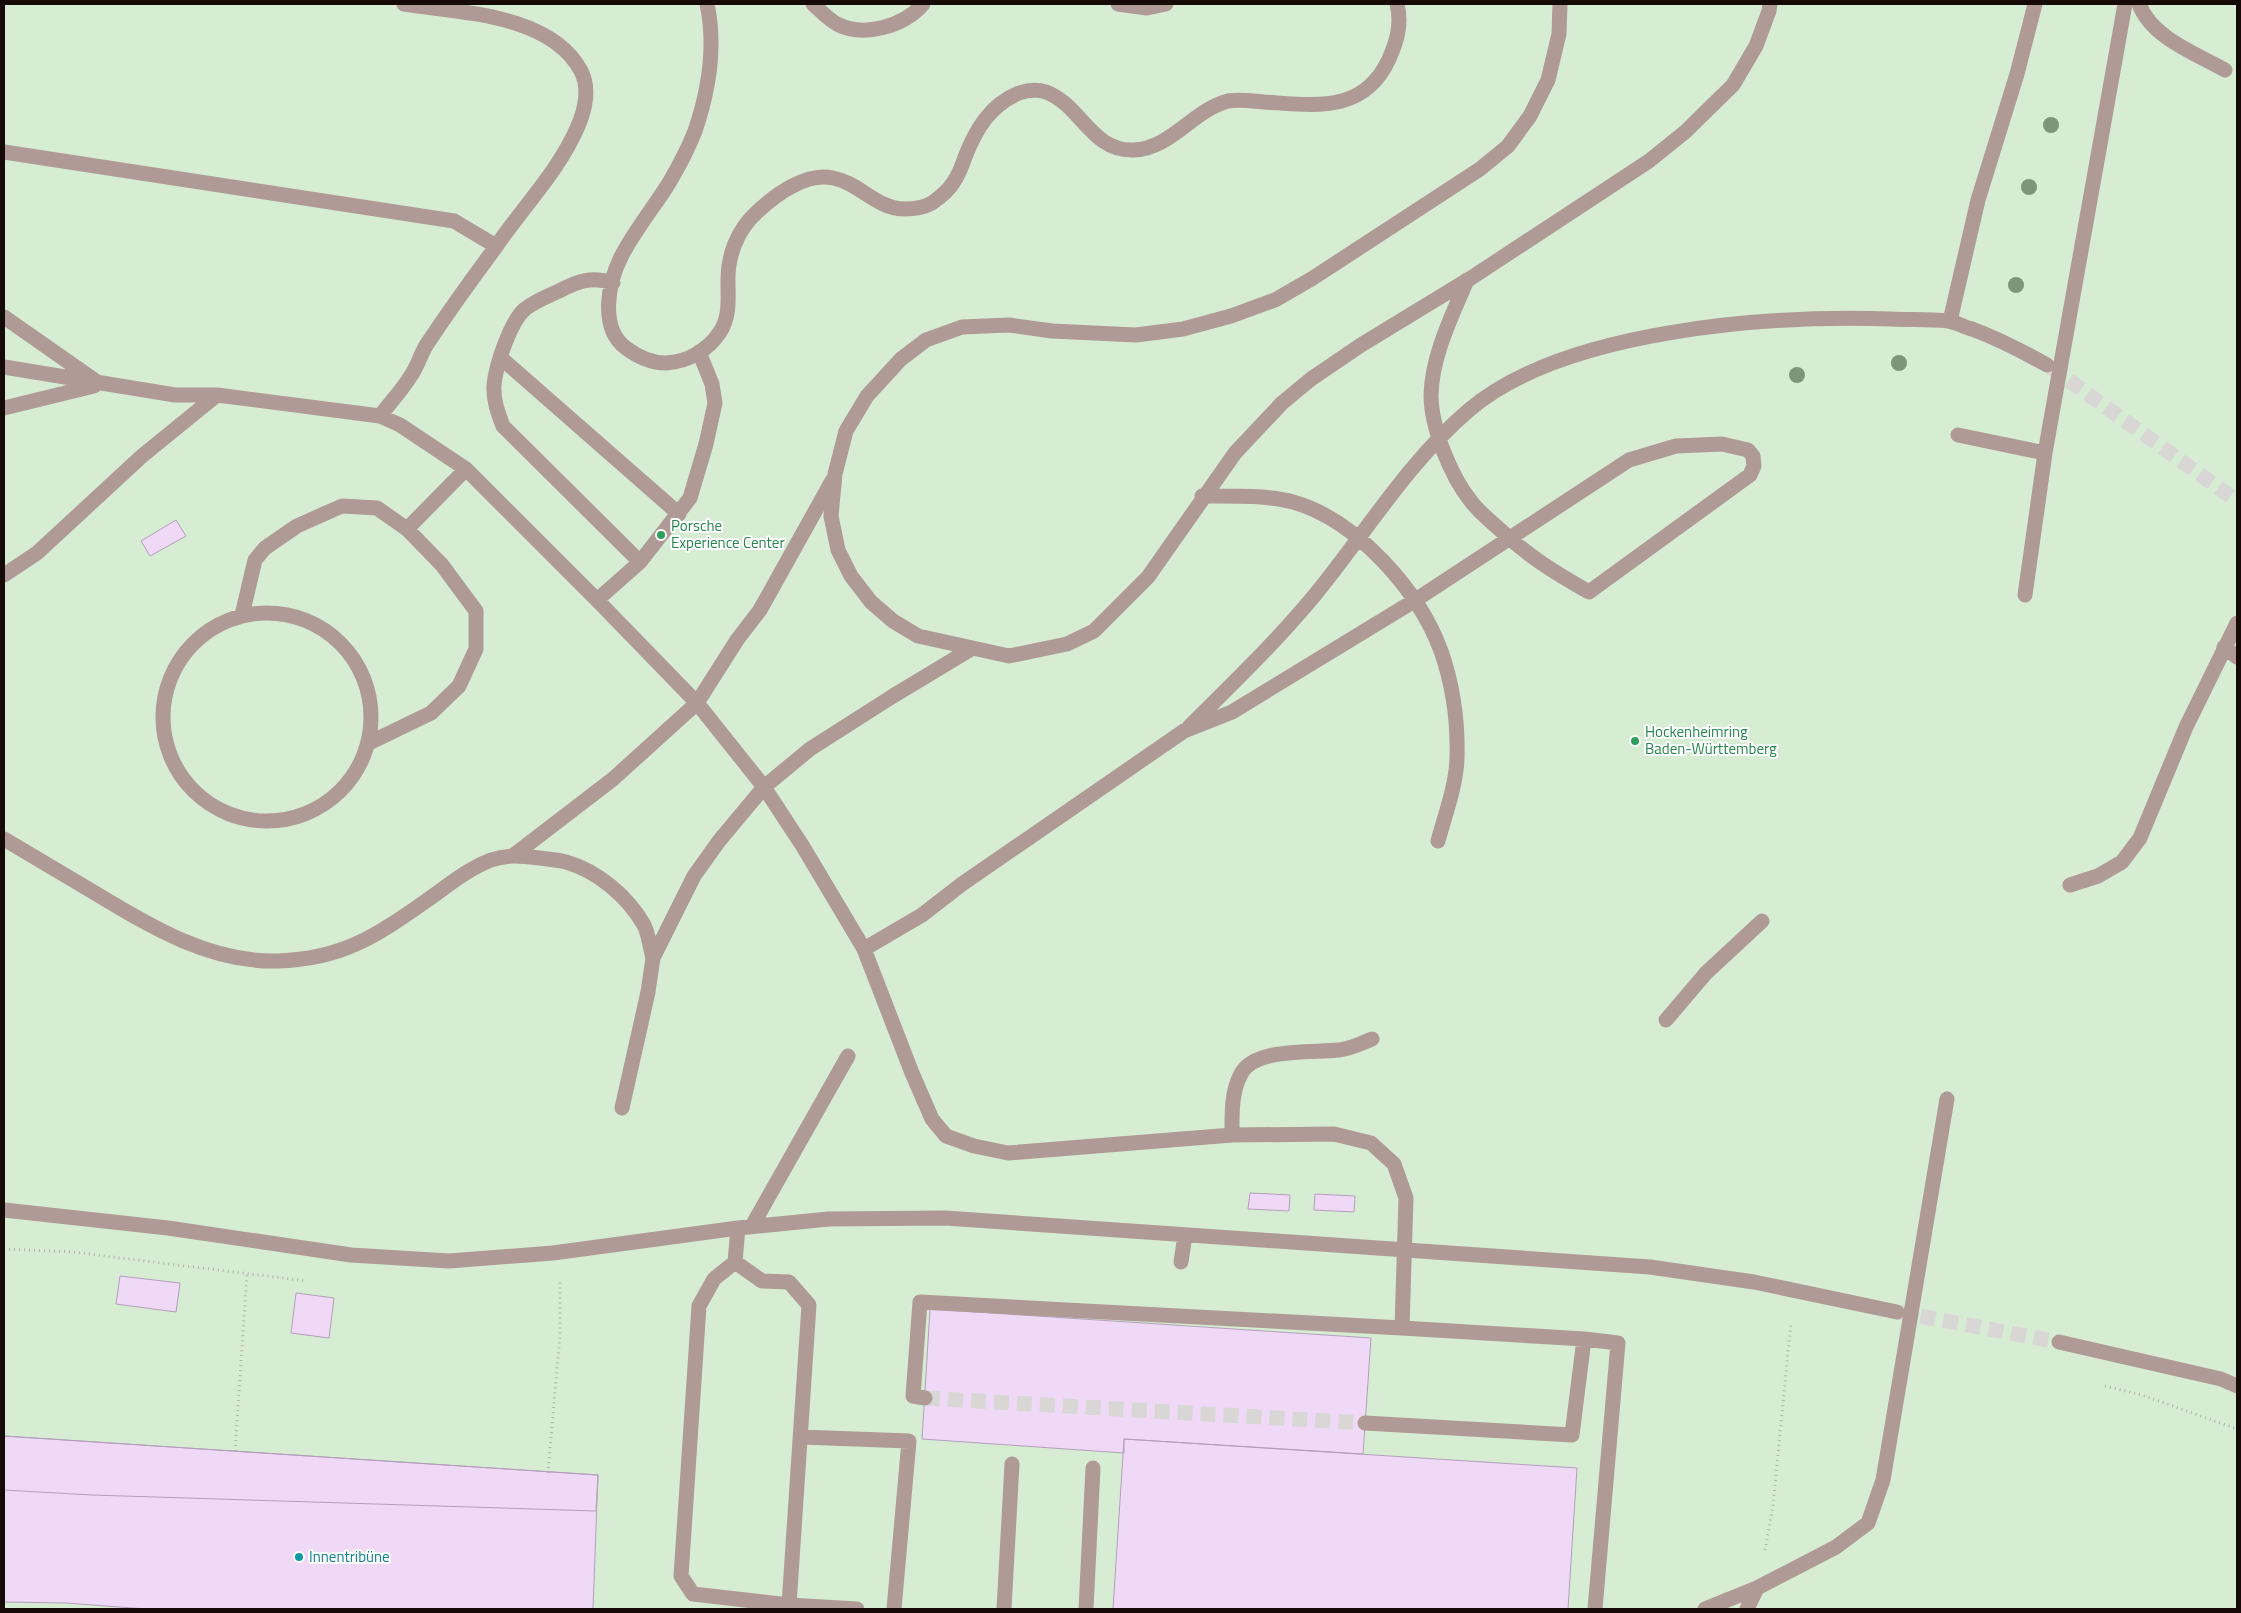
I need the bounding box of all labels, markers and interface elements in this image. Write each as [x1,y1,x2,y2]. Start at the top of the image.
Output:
place label: Porsche Experience Center [671,514,785,554]
marker: Porsche Experience Center [655,529,667,541]
place label: Hockenheimring Baden-Württemberg [1645,720,1777,760]
marker: Hockenheimring Baden-Württemberg [1629,735,1641,747]
place label: Innentribüne [309,1545,390,1568]
marker: Innentribüne [293,1551,305,1563]

